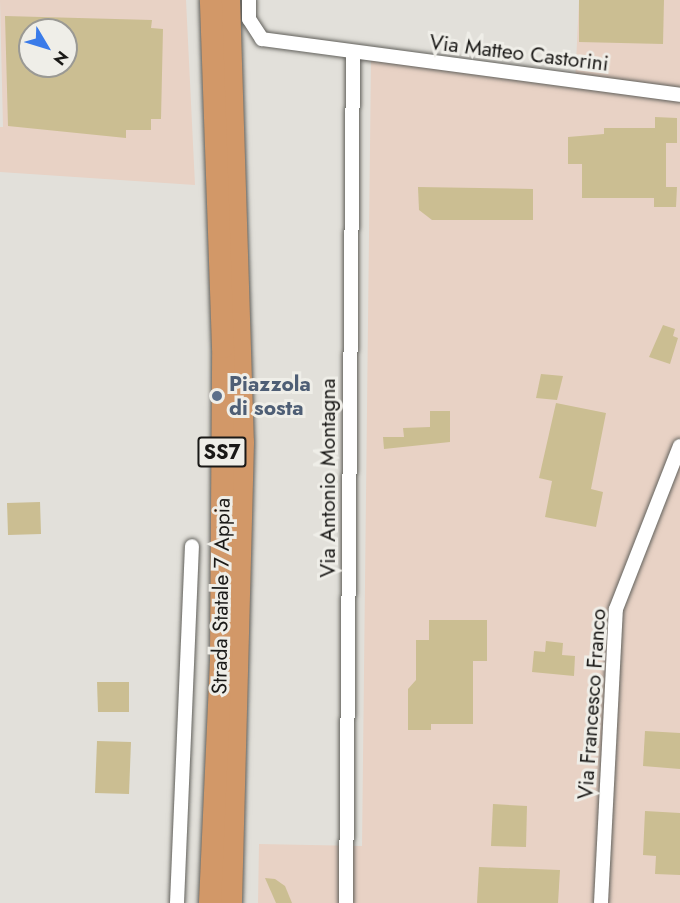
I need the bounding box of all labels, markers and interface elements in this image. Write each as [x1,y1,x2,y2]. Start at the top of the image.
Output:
north arrow [18,18,78,78]
street label: Via Matteo Castorini [428,30,610,76]
text: N [48,46,74,70]
place label: Piazzola di sosta [229,371,311,421]
street label: Via Antonio Montagna [315,378,341,578]
marker: Piazzola di sosta [210,389,224,403]
road number: SS7 [196,435,248,469]
street label: Strada Statale 7 Appia [207,497,235,695]
street label: Via Francesco Franco [573,608,611,800]

